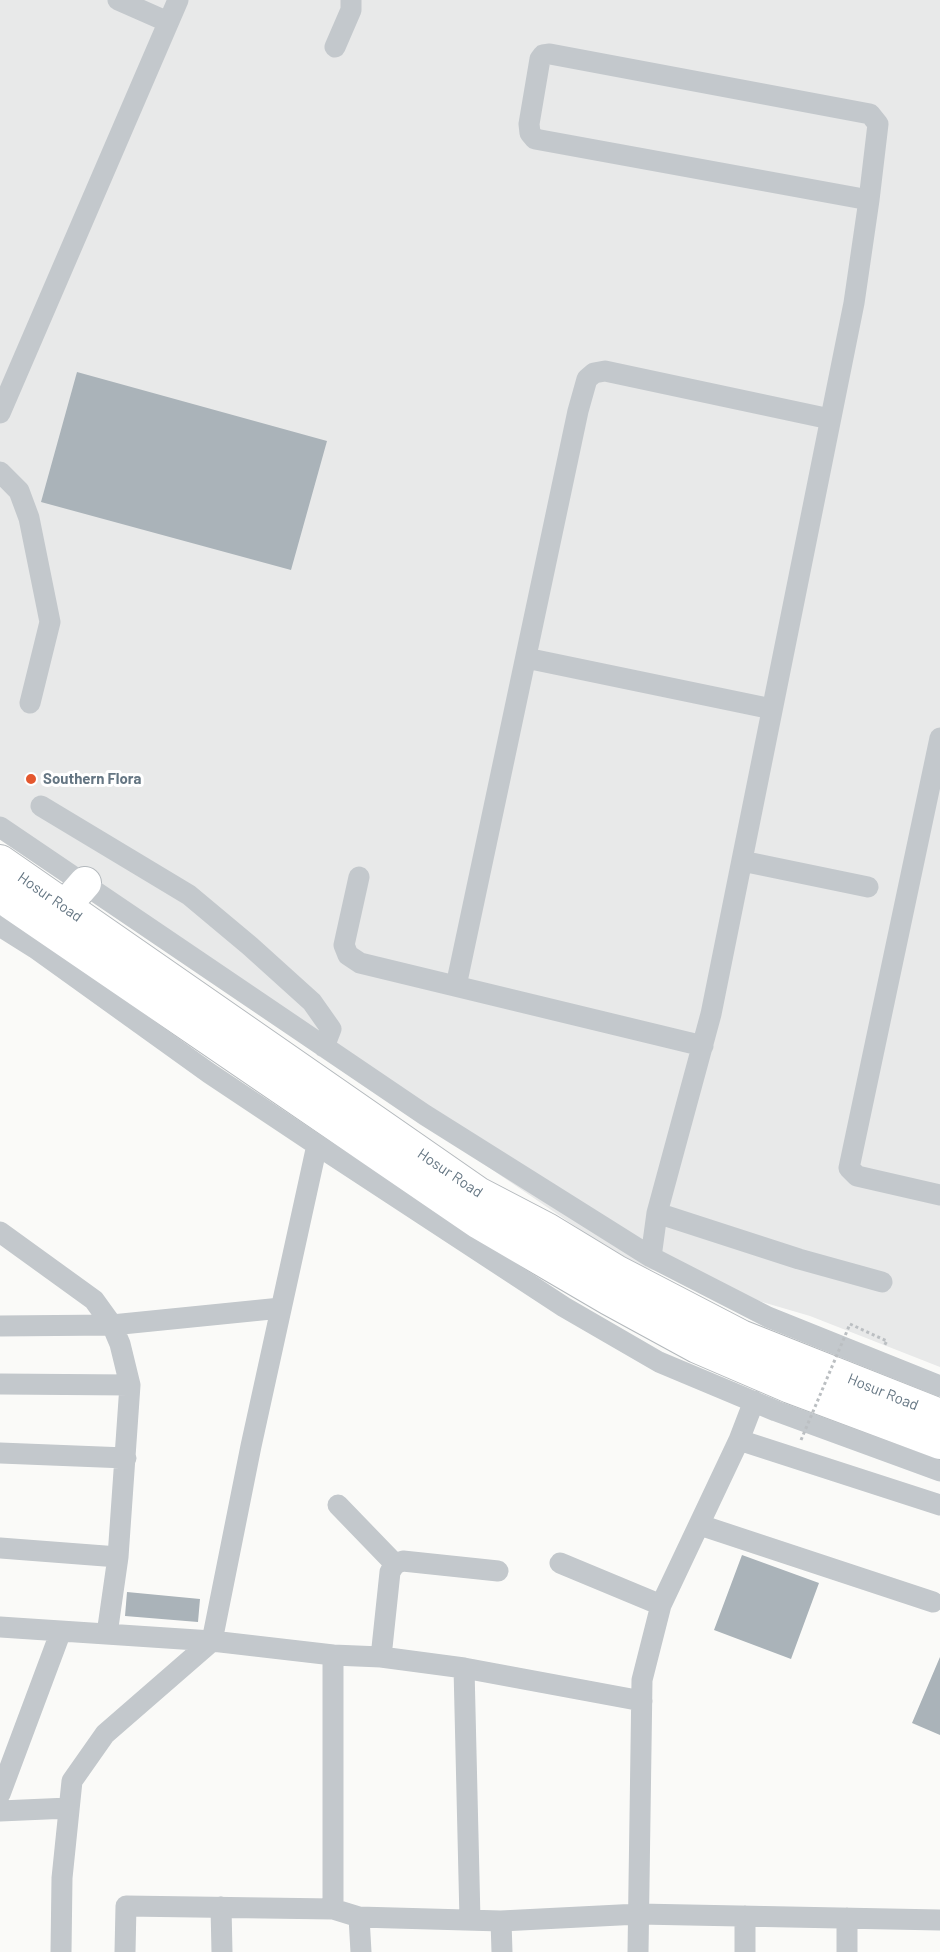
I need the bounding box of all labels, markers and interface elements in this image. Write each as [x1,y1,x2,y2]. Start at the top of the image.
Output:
place label: Southern Flora [43,770,141,788]
marker: Southern Flora [24,772,38,786]
street label: Hosur Road [14,868,86,926]
street label: Hosur Road [414,1145,486,1201]
street label: Hosur Road [845,1370,921,1414]

